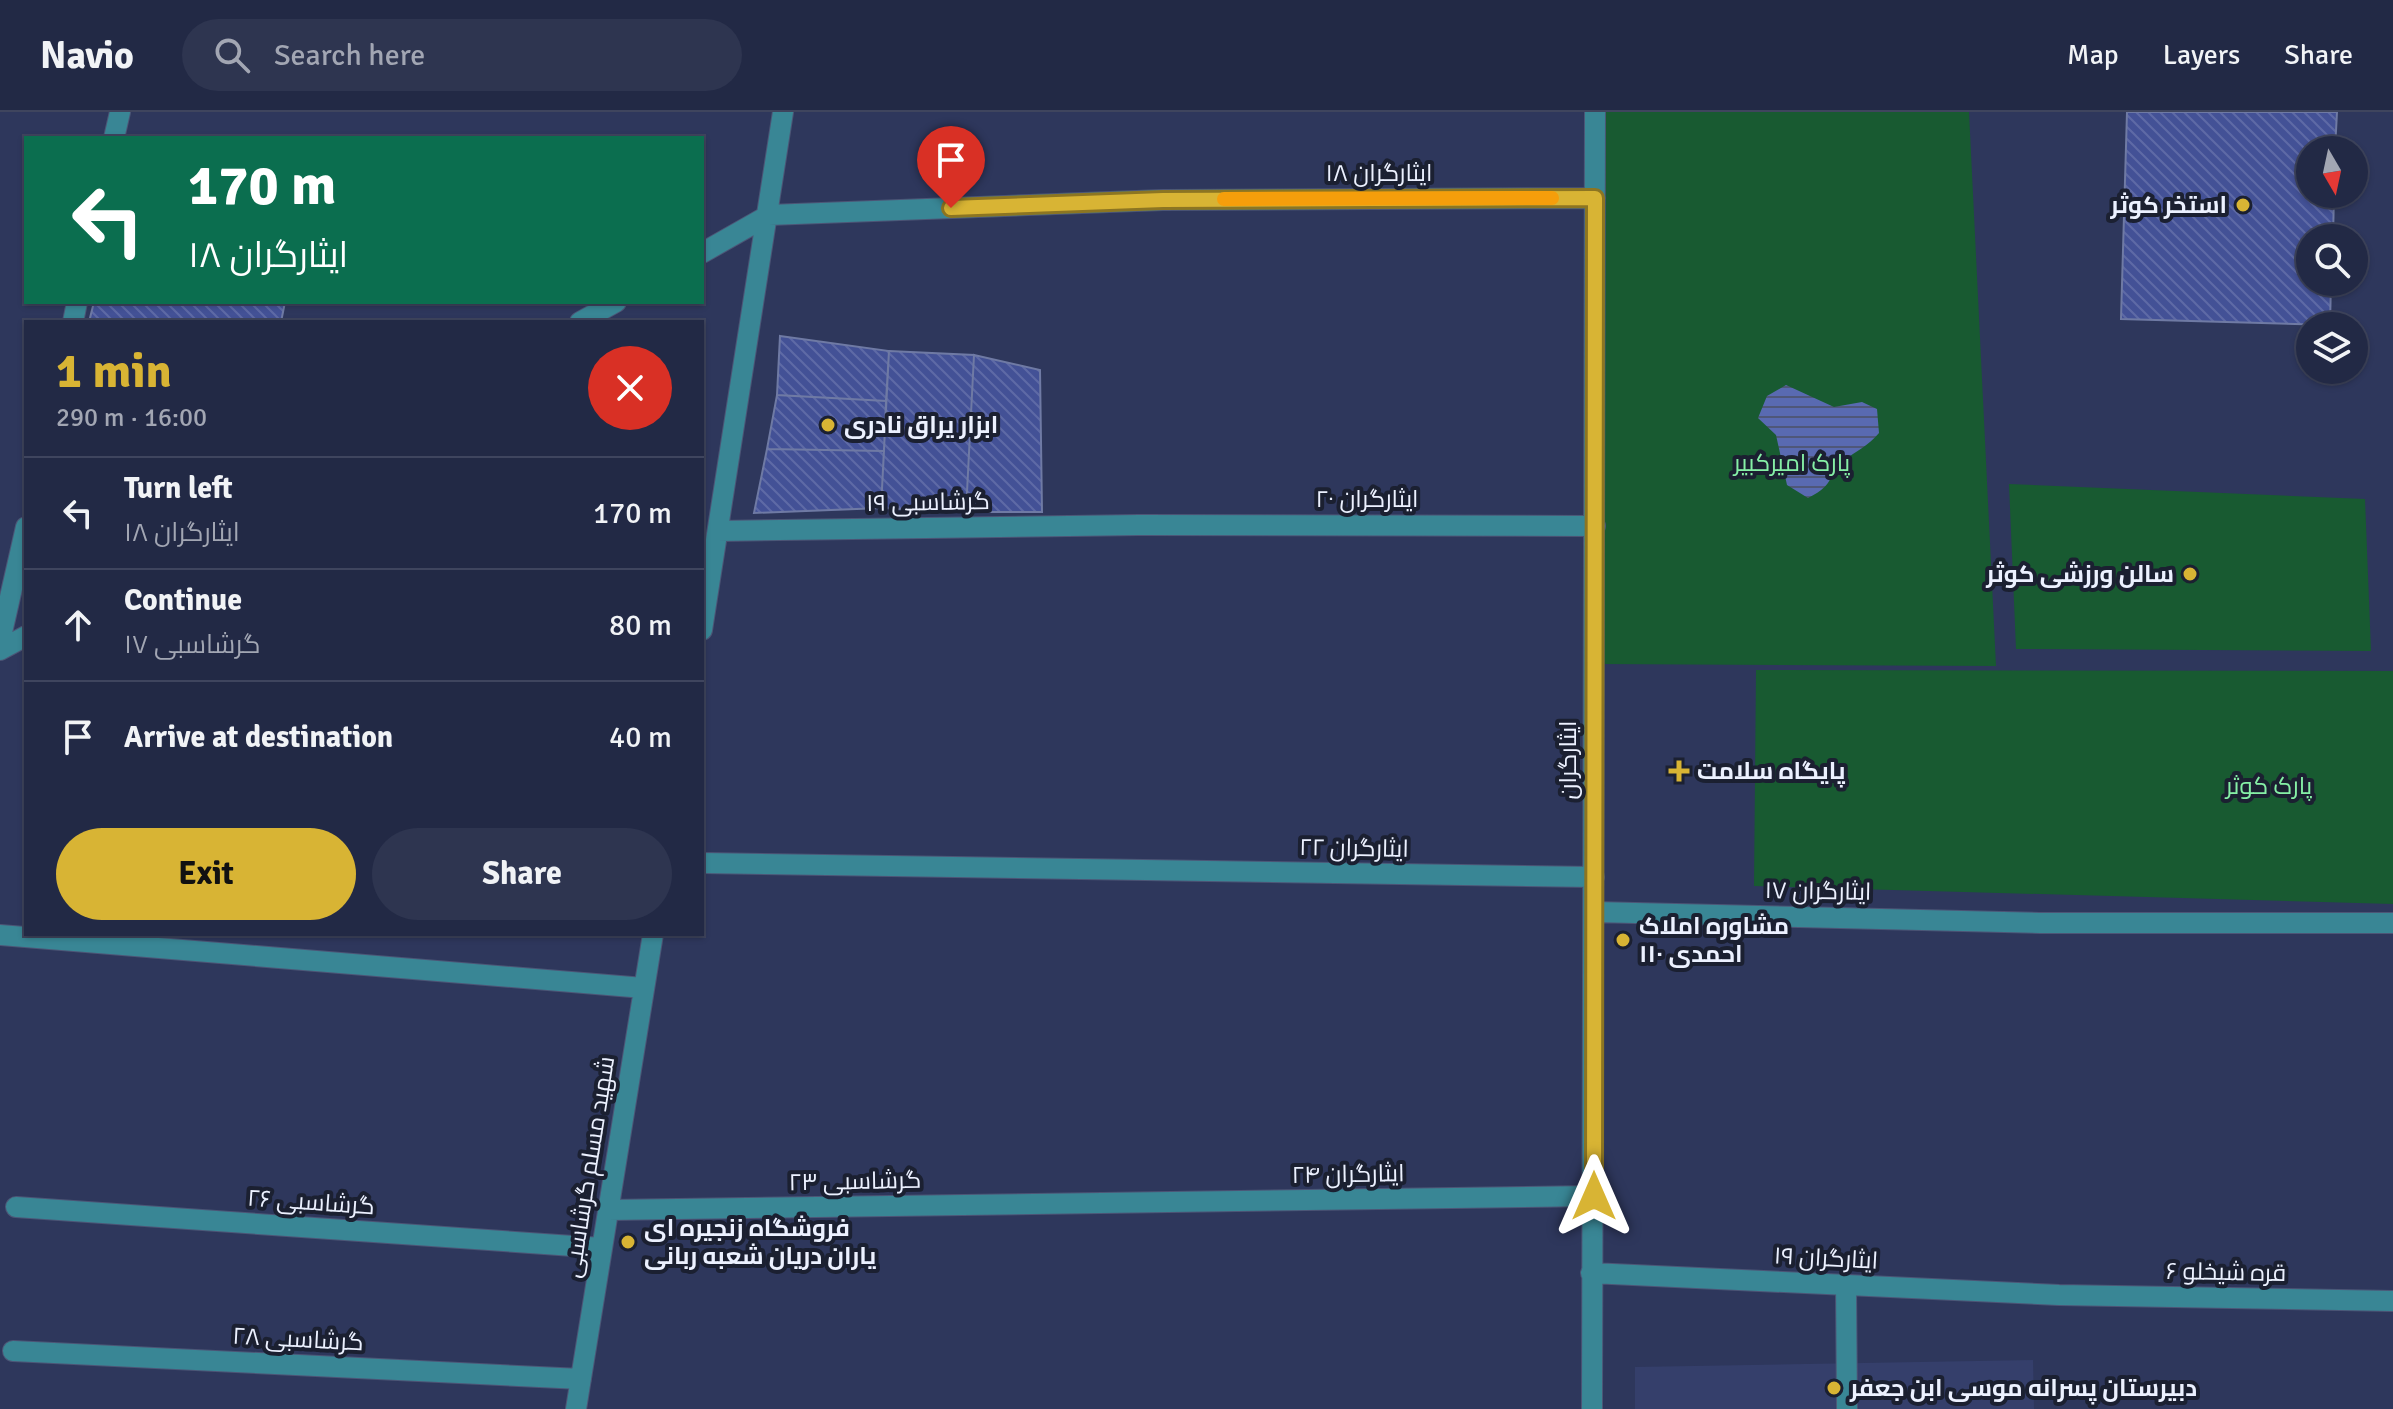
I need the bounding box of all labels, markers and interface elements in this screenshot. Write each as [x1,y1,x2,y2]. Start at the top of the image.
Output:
search box [182,19,742,91]
text: Navio [40,32,134,79]
icon: search [210,33,254,77]
text: Search here [274,37,425,74]
text: Map [2067,38,2119,72]
text: Layers [2163,38,2240,72]
text: Share [2284,38,2353,72]
pin [917,126,985,208]
north arrow [2296,136,2368,208]
map controls [2296,136,2368,384]
icon: arrive [929,138,973,182]
text: 170 m [188,151,336,220]
street label: ایثارگران ۱۸ [1326,158,1432,188]
icon: left [56,168,160,272]
place label: استخر کوثر [2110,190,2227,220]
marker: استخر کوثر [2234,196,2252,214]
button: search [2296,224,2368,296]
text: ایثارگران ۱۸ [188,233,348,278]
button: layers [2296,312,2368,384]
text: 1 min [56,342,172,401]
button: close [588,346,672,430]
text: 290 m · 16:00 [56,402,207,434]
place label: ابزار یراق نادری [844,410,998,440]
marker: ابزار یراق نادری [819,416,837,434]
park label: پارک امیرکبیر [1732,448,1851,479]
text: Turn left [124,470,233,507]
street label: ایثارگران ۲۰ [1315,484,1419,514]
street label: گرشاسبی ۱۹ [866,486,990,518]
icon: left [56,491,100,535]
text: 170 m [593,495,672,532]
text: ایثارگران ۱۸ [124,517,240,549]
place label: سالن ورزشی کوثر [1985,559,2174,589]
marker: سالن ورزشی کوثر [2181,565,2199,583]
text: Continue [124,582,242,619]
icon: ahead [56,603,100,647]
text: 80 m [609,607,672,644]
text: گرشاسبی ۱۷ [124,629,261,661]
icon: arrive [56,715,100,759]
text: Arrive at destination [124,719,393,756]
text: 40 m [609,719,672,756]
street label: ایثارگران [1553,720,1583,800]
place label: پایگاه سلامت [1697,756,1846,788]
marker: پایگاه سلامت [1668,760,1690,782]
park label: پارک کوثر [2224,771,2313,802]
button: Exit [56,828,356,920]
button: Share [372,828,672,920]
street label: ایثارگران ۲۲ [1299,832,1409,864]
street label: ایثارگران ۱۷ [1764,875,1872,907]
place label: مشاوره املاک ۱۱۰ احمدی [1639,911,1789,969]
marker: مشاوره املاک ۱۱۰ احمدی [1614,931,1632,949]
street label: شهید مسلم گرشاسبی [557,1054,622,1280]
position arrow [1552,1154,1636,1238]
street label: ایثارگران ۲۴ [1291,1158,1405,1190]
street label: گرشاسبی ۲۳ [788,1165,922,1197]
street label: گرشاسبی ۲۶ [246,1183,376,1221]
place label: فروشگاه زنجیره ای یاران دریان شعبه ربانی [644,1213,876,1271]
marker: فروشگاه زنجیره ای یاران دریان شعبه ربانی [619,1233,637,1251]
street label: ایثارگران ۱۹ [1773,1240,1879,1276]
street label: قره شیخلو ۶ [2166,1256,2286,1288]
street label: گرشاسبی ۲۸ [232,1321,364,1357]
place label: دبیرستان پسرانه موسی ابن جعفر [1849,1373,2197,1405]
marker: دبیرستان پسرانه موسی ابن جعفر [1825,1379,1843,1397]

